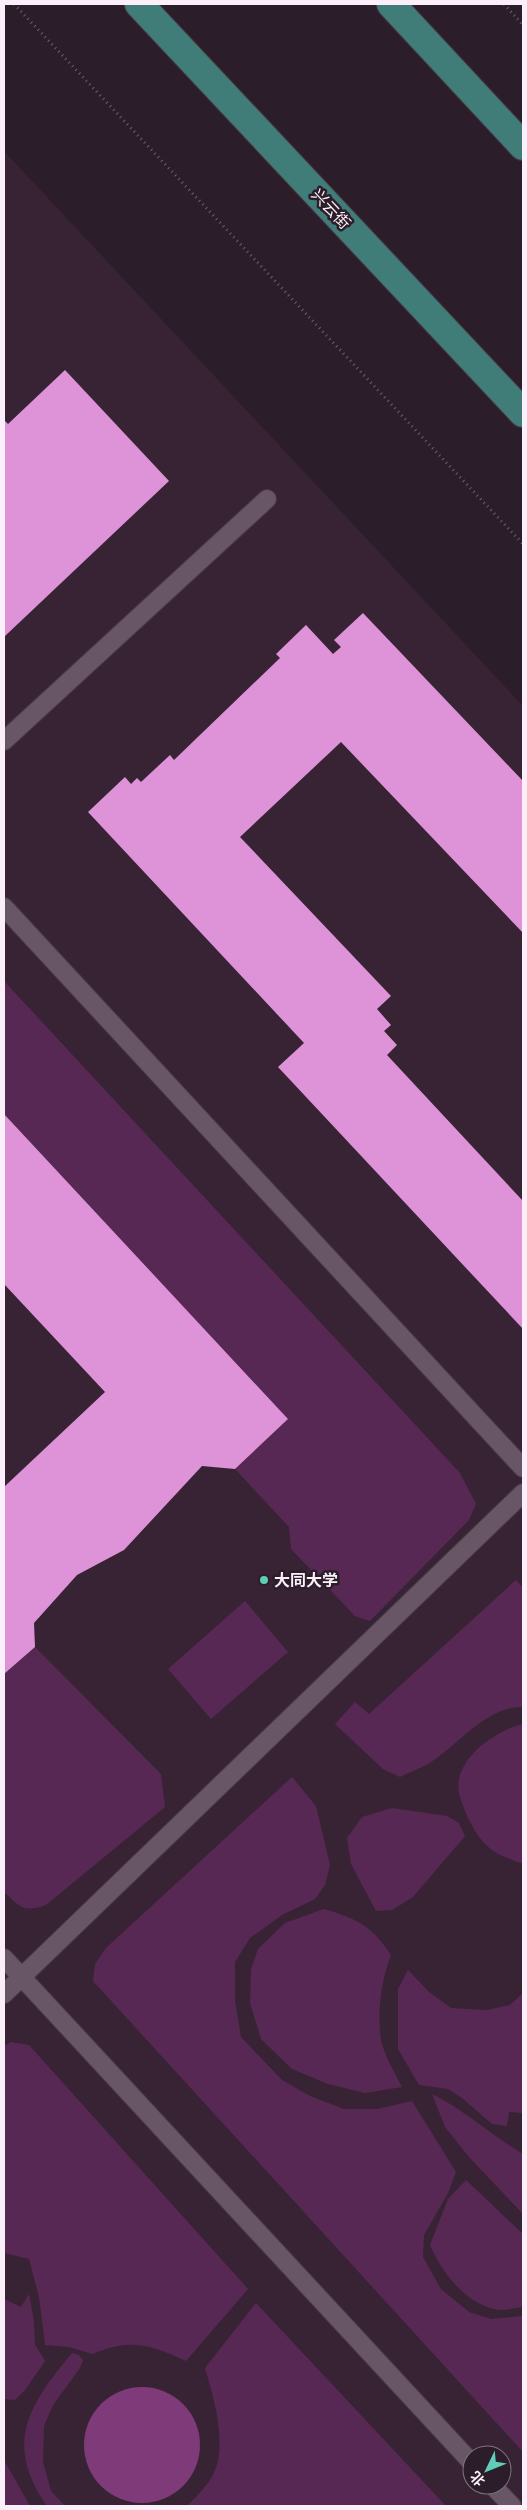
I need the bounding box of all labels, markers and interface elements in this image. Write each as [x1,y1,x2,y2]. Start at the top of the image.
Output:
street label: 兴云街 [308,186,354,232]
place label: 大同大学 [274,1572,338,1589]
marker: 大同大学 [258,1574,270,1586]
north arrow [462,2445,512,2495]
text: 北 [467,2468,488,2489]

